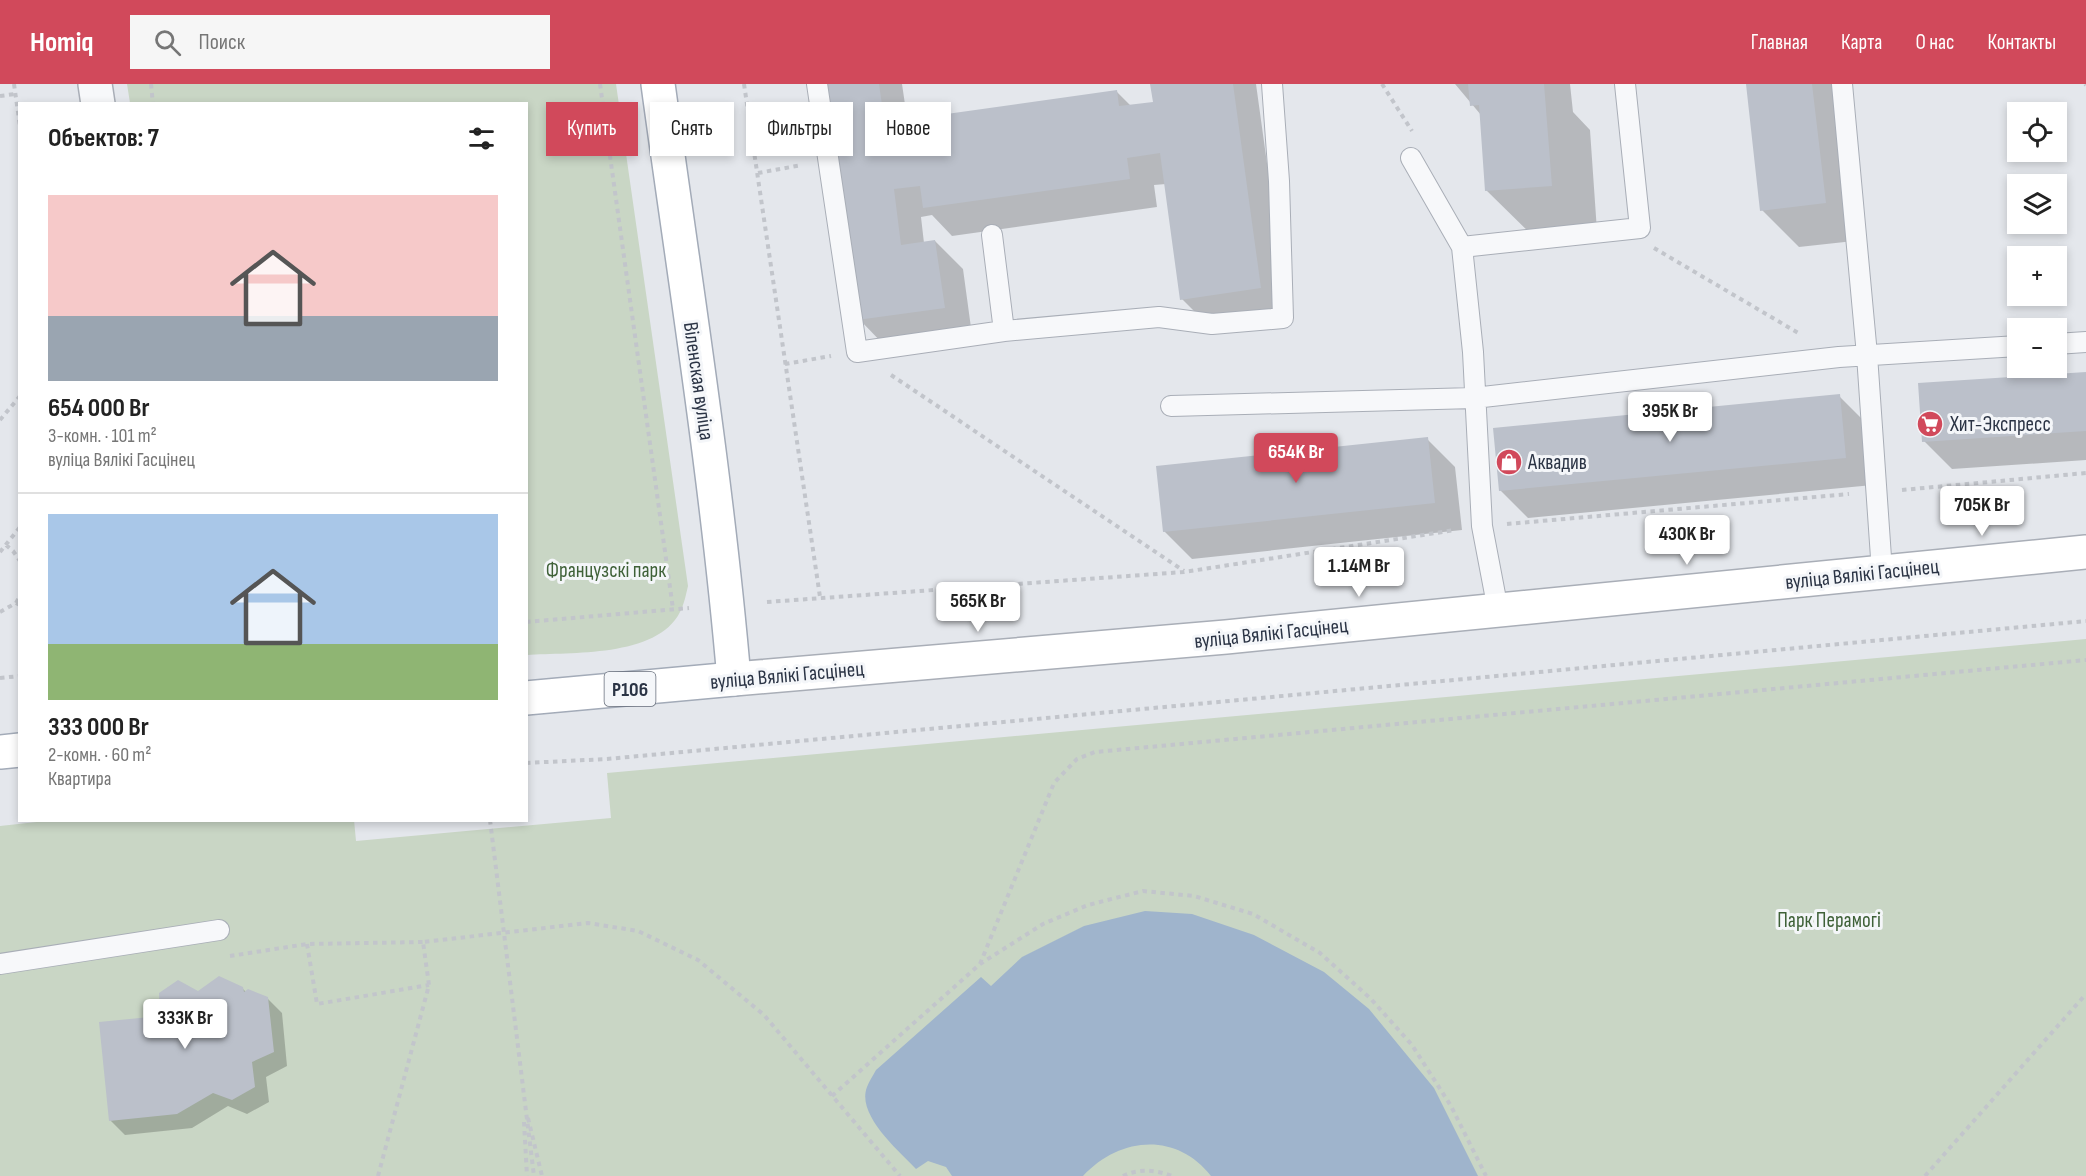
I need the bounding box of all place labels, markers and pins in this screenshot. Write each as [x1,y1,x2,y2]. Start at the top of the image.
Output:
pin: 395K Br [1615,392,1725,443]
supermarket icon: Хит-Экспресс [1915,409,1945,439]
place label: Хит-Экспресс [1949,412,2051,437]
pin: 654K Br [1241,433,1351,484]
shop icon: Аквадив [1494,447,1524,477]
place label: Аквадив [1527,450,1587,475]
pin: 705K Br [1927,486,2037,537]
pin: 430K Br [1632,515,1742,566]
pin: 1.14M Br [1297,547,1421,598]
pin: 565K Br [923,582,1033,633]
pin: 333K Br [130,999,240,1050]

